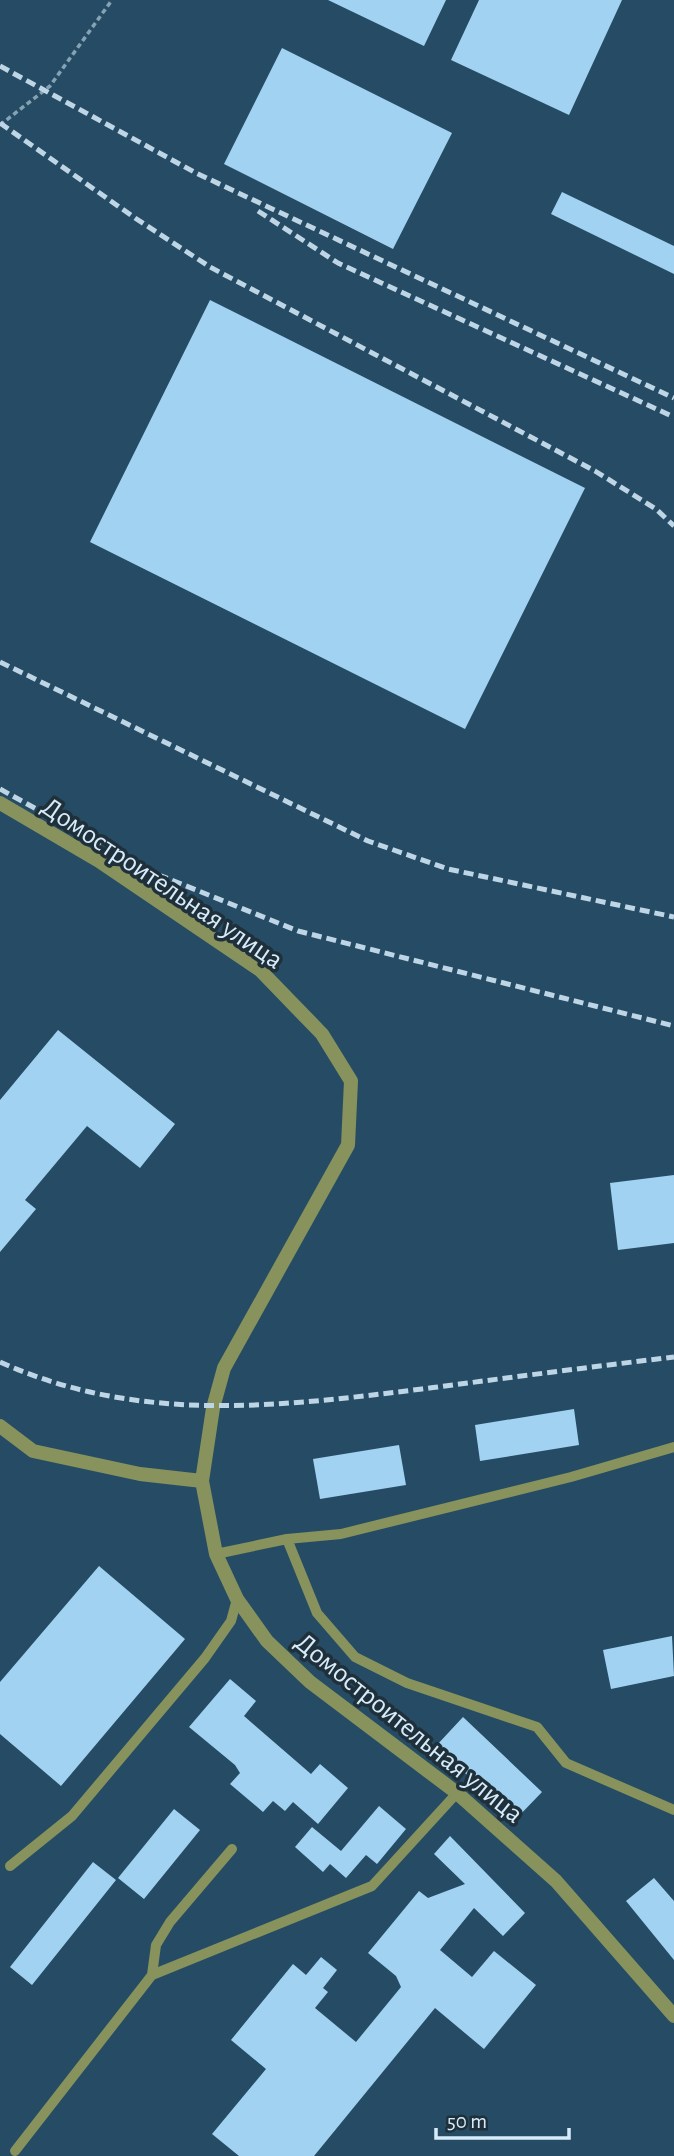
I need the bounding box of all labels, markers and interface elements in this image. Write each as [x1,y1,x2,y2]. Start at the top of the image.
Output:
street label: Домостроительная улица [36,793,288,975]
street label: Домостроительная улица [289,1628,528,1829]
scale bar [436,2096,569,2140]
text: 50 m [447,2111,487,2132]

